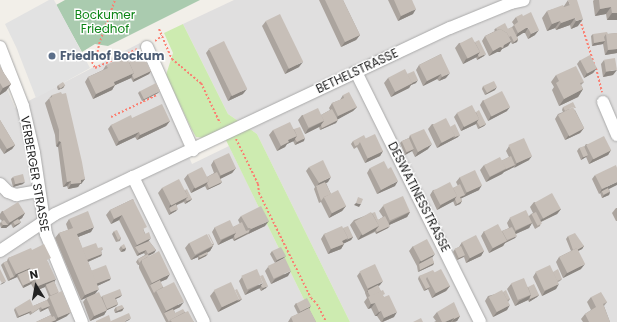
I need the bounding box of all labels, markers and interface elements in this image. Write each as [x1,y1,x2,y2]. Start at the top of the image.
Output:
park label: Bockumer Friedhof [75,8,135,36]
street label: BETHELSTRASSE [314,46,400,96]
place label: Friedhof Bockum [60,49,164,63]
marker: Friedhof Bockum [47,51,57,61]
street label: VERBERGER STRASSE [18,115,52,233]
street label: DESWATINESSTRASSE [385,140,453,254]
north arrow [16,266,56,306]
text: N [28,266,39,283]

